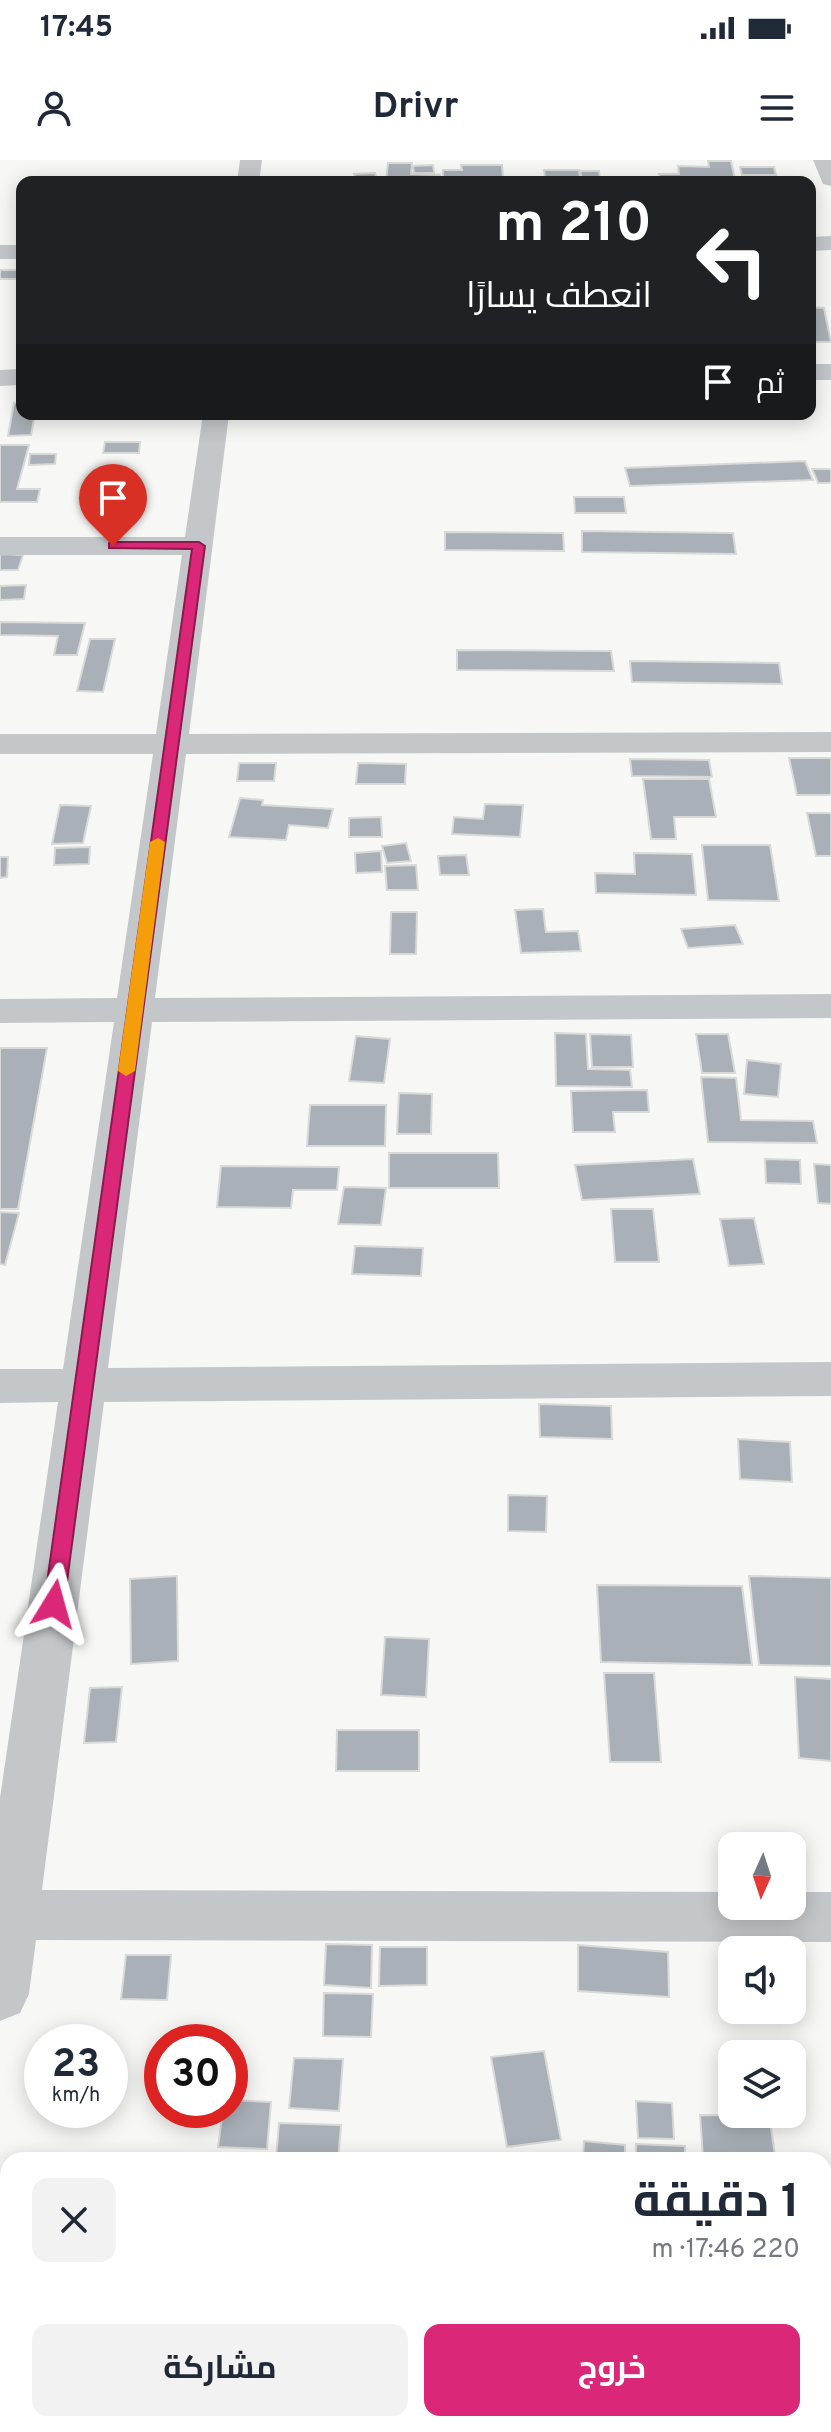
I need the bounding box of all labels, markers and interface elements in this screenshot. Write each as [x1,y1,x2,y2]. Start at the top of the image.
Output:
text: 17:45 [40,10,113,47]
text: Drivr [373,85,458,131]
icon: person [32,86,76,130]
icon: menu [755,86,799,130]
text: 210 m [495,191,652,261]
icon: left [680,208,784,312]
text: انعطف يسارًا [466,275,652,321]
icon: arrive [696,360,740,404]
text: ثم [756,367,784,404]
pin [79,464,147,546]
icon: arrive [91,476,135,520]
position arrow [12,1562,96,1646]
north arrow [718,1832,806,1920]
map controls [718,1832,806,2128]
button: sound [718,1936,806,2024]
speed limit sign: 30 [144,2024,248,2128]
button: layers [718,2040,806,2128]
text: 23 [52,2041,100,2091]
text: km/h [52,2083,100,2109]
text: 1 دقيقة [633,2174,800,2234]
button: close [32,2178,116,2262]
text: 220 m · 17:46 [651,2234,800,2267]
button: مشاركة [32,2324,408,2416]
button: خروج [424,2324,800,2416]

